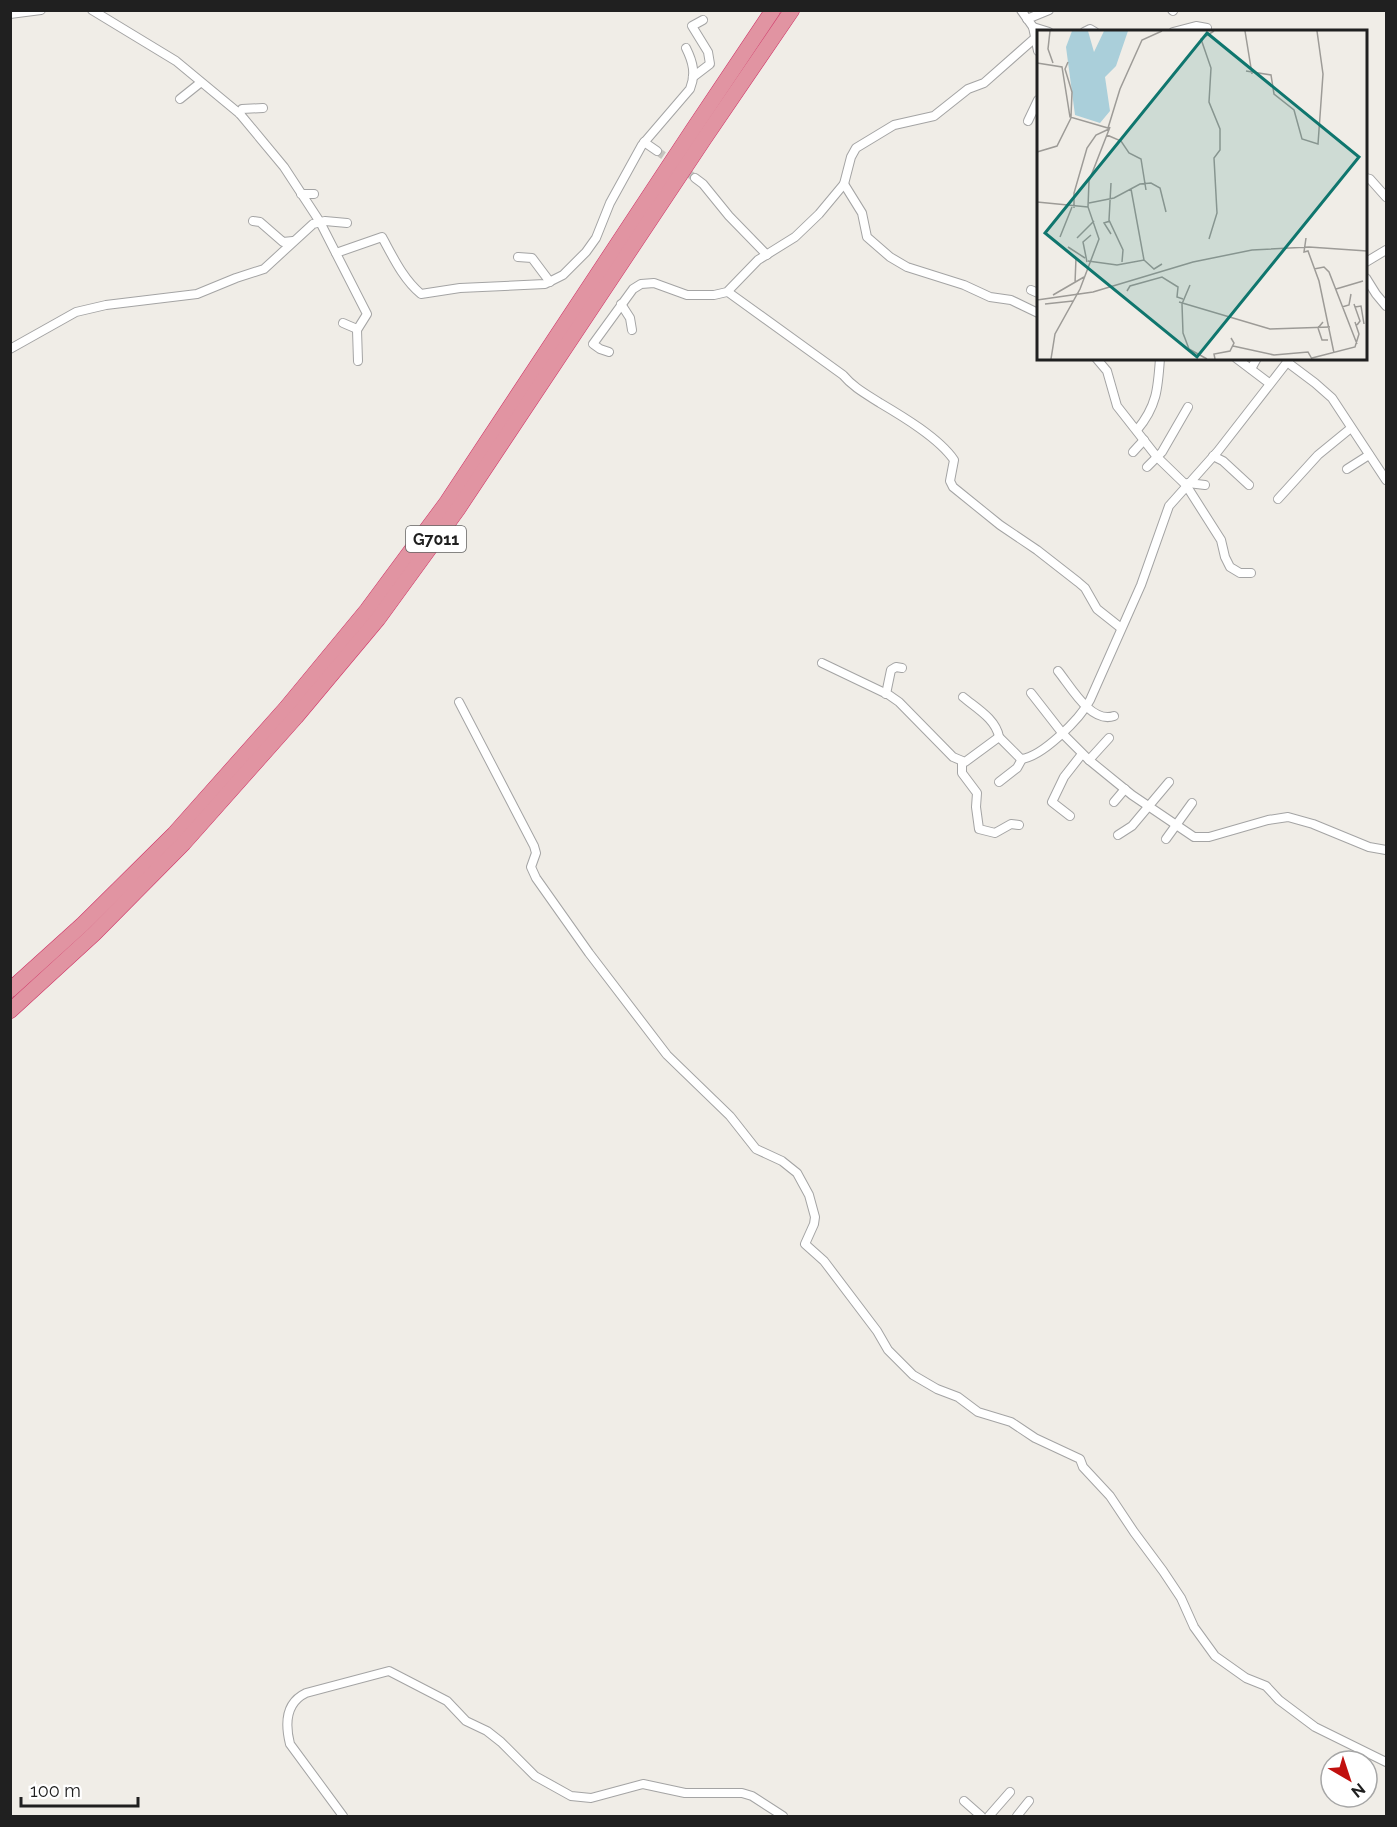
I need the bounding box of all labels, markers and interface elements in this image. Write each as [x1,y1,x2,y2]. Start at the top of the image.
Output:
inset map [1037,30,1367,360]
road number: G7011 [406,526,466,552]
north arrow [1319,1749,1379,1809]
scale bar [21,1770,138,1808]
text: N [1347,1779,1369,1801]
text: 100 m [30,1780,81,1801]

